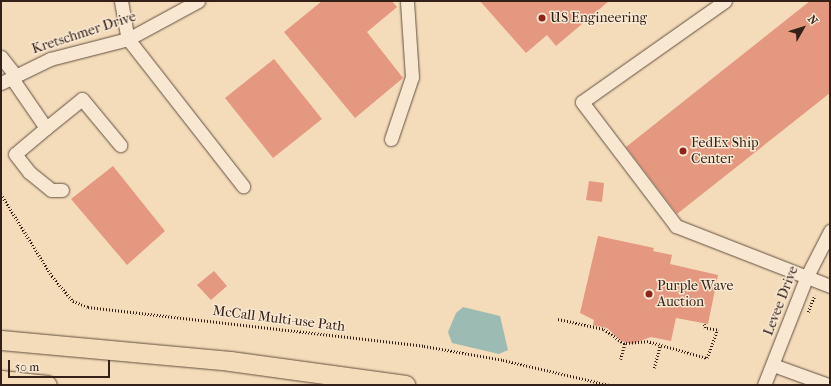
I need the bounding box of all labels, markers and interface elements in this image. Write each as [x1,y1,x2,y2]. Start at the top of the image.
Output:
street label: Kretschmer Drive [30,8,138,58]
north arrow [783,8,823,48]
place label: US Engineering [550,10,647,26]
marker: US Engineering [537,13,547,23]
text: N [805,13,820,27]
place label: FedEx Ship Center [691,135,759,168]
marker: FedEx Ship Center [678,146,688,156]
street label: Levee Drive [760,264,802,338]
place label: Purple Wave Auction [657,278,734,310]
marker: Purple Wave Auction [644,289,654,299]
street label: McCall Multi-use Path [212,303,346,335]
scale bar [10,352,112,378]
text: 50 m [15,360,39,374]

